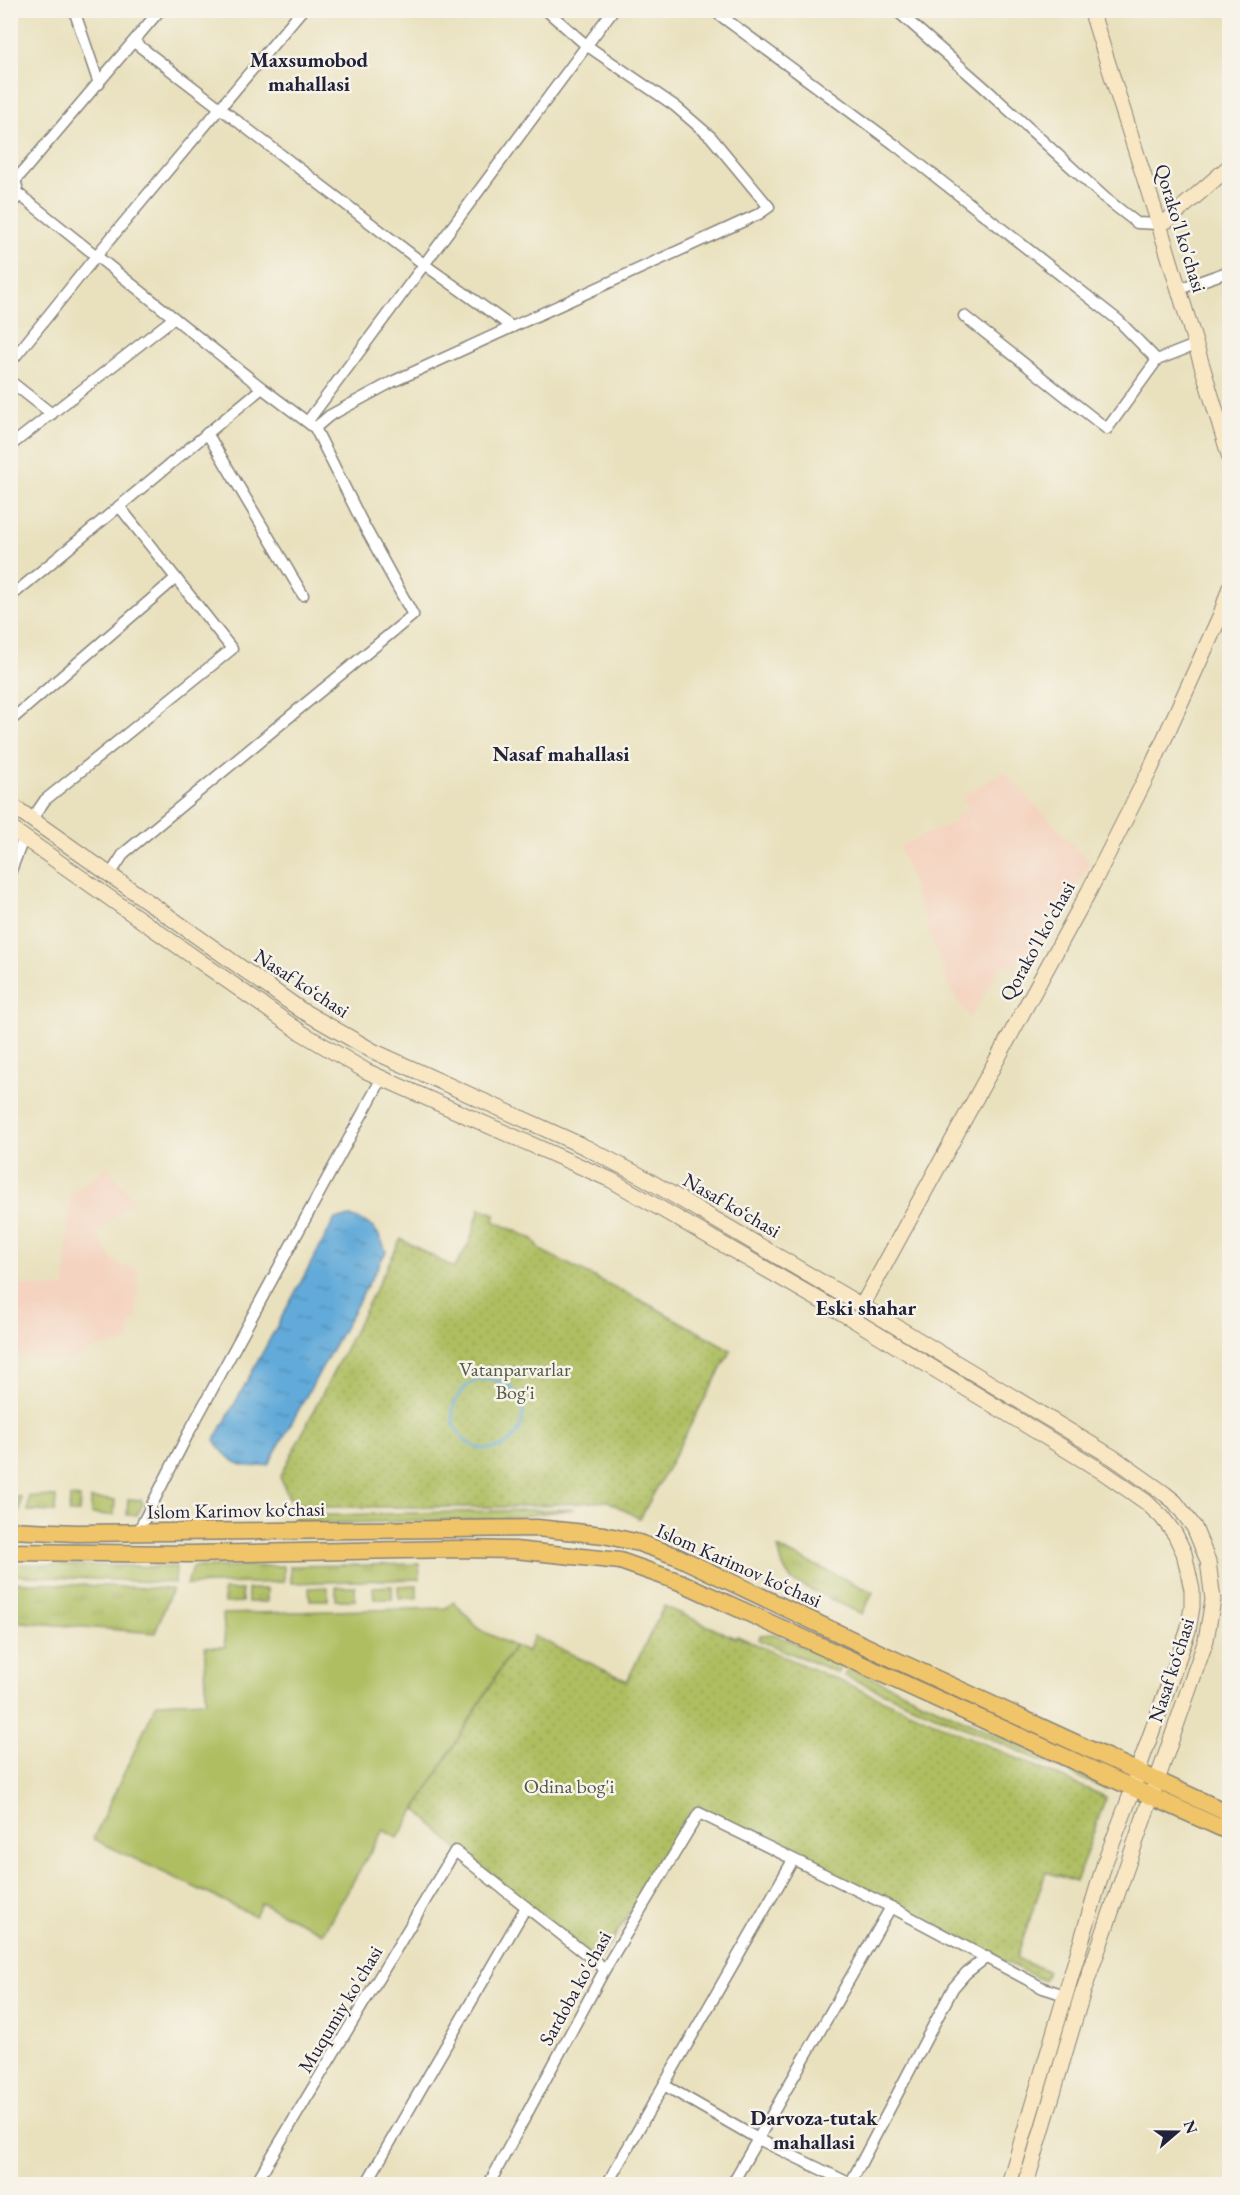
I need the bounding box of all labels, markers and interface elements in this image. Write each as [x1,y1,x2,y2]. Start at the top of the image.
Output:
district label: Maxsumobod mahallasi [250,46,369,97]
street label: Qorako'l ko'chasi [1149,161,1213,295]
district label: Nasaf mahallasi [492,740,630,767]
street label: Qorako'l ko'chasi [993,876,1081,1005]
street label: Nasaf ko‘chasi [250,943,355,1023]
street label: Nasaf ko‘chasi [679,1167,785,1243]
district label: Eski shahar [816,1294,917,1321]
park label: Vatanparvarlar Bog'i [459,1356,571,1405]
street label: Islom Karimov ko‘chasi [147,1495,325,1525]
street label: Islom Karimov ko‘chasi [652,1517,826,1613]
street label: Nasaf ko‘chasi [1142,1614,1200,1726]
park label: Odina bog'i [524,1773,614,1799]
street label: Sardoba ko'chasi [533,1926,617,2050]
street label: Muqumiy ko'chasi [292,1941,388,2077]
north arrow [1147,2102,1207,2162]
district label: Darvoza-tutak mahallasi [750,2104,878,2155]
text: N [1179,2117,1203,2137]

